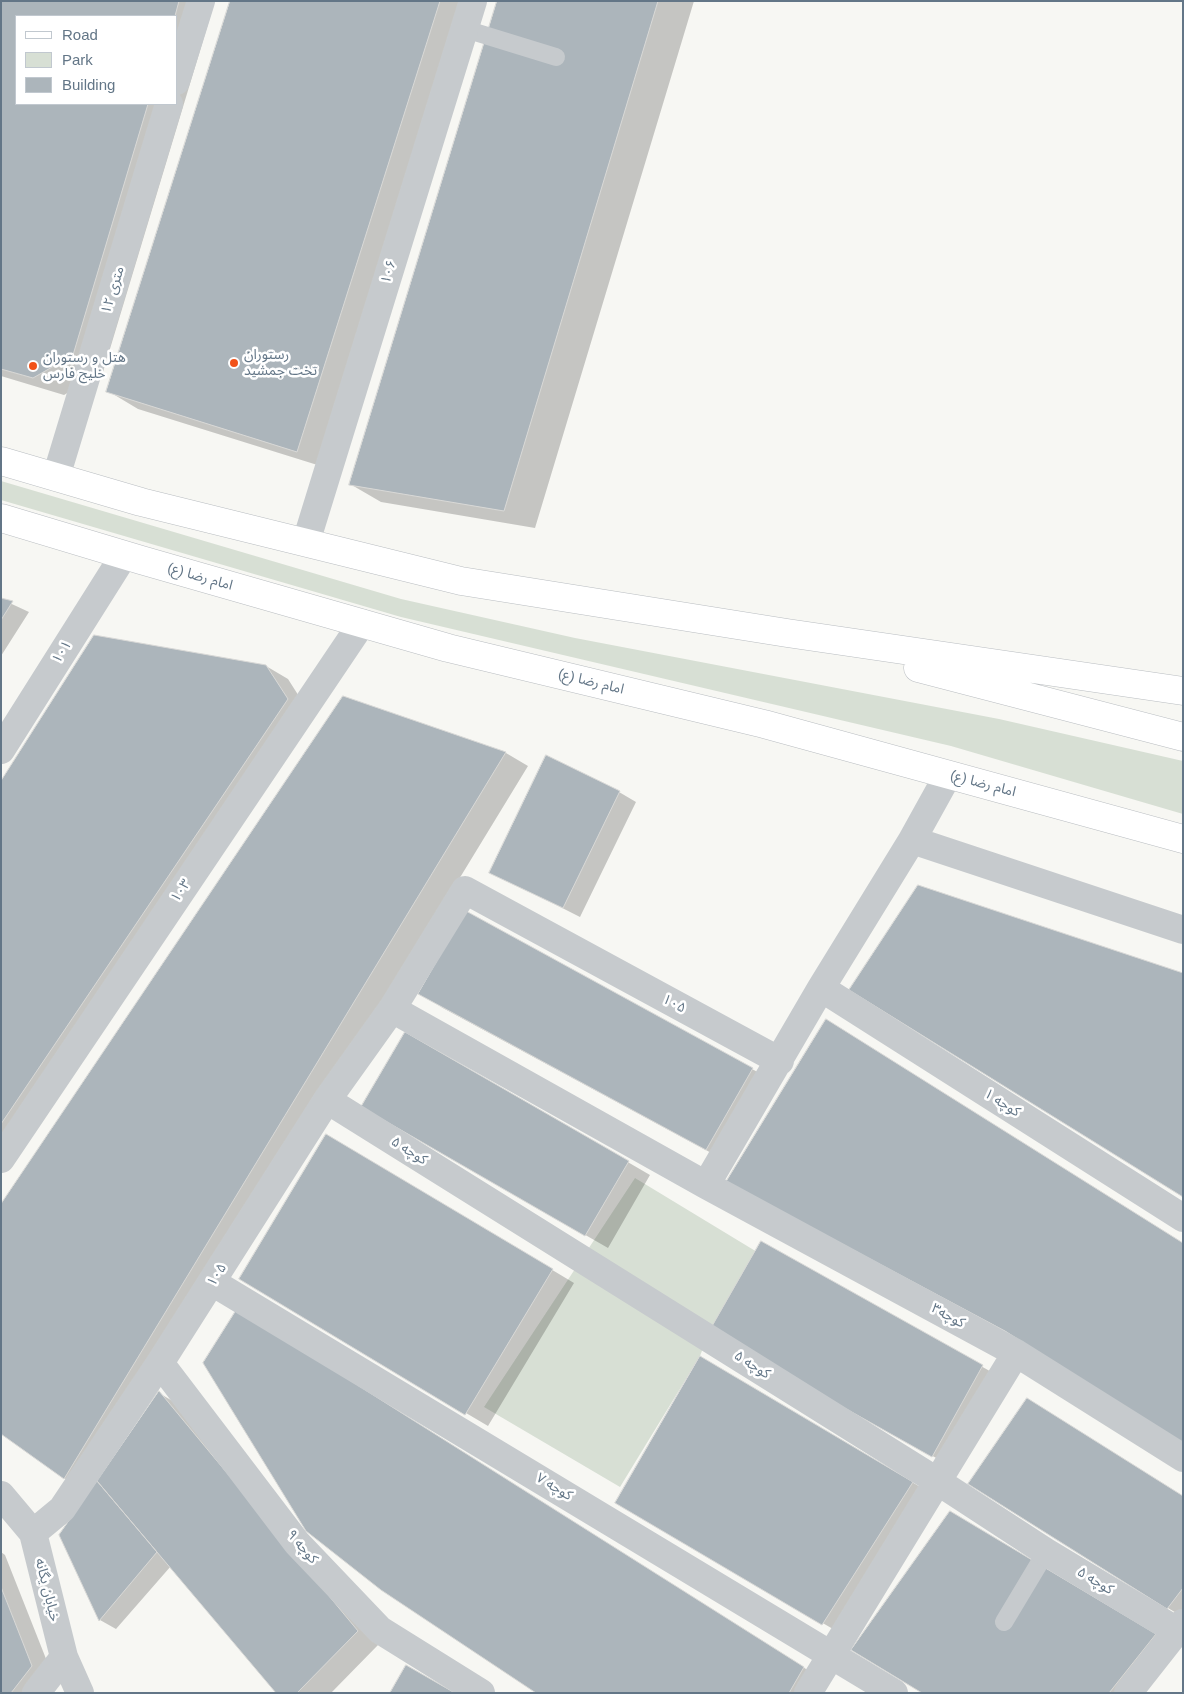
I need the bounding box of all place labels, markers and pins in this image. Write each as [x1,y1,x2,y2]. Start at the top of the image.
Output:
place label: رستوران تخت جمشید [244,347,317,380]
place label: هتل و رستوران خلیج فارس [43,350,126,382]
marker: رستوران تخت جمشید [228,357,240,369]
marker: هتل و رستوران خلیج فارس [27,360,39,372]

